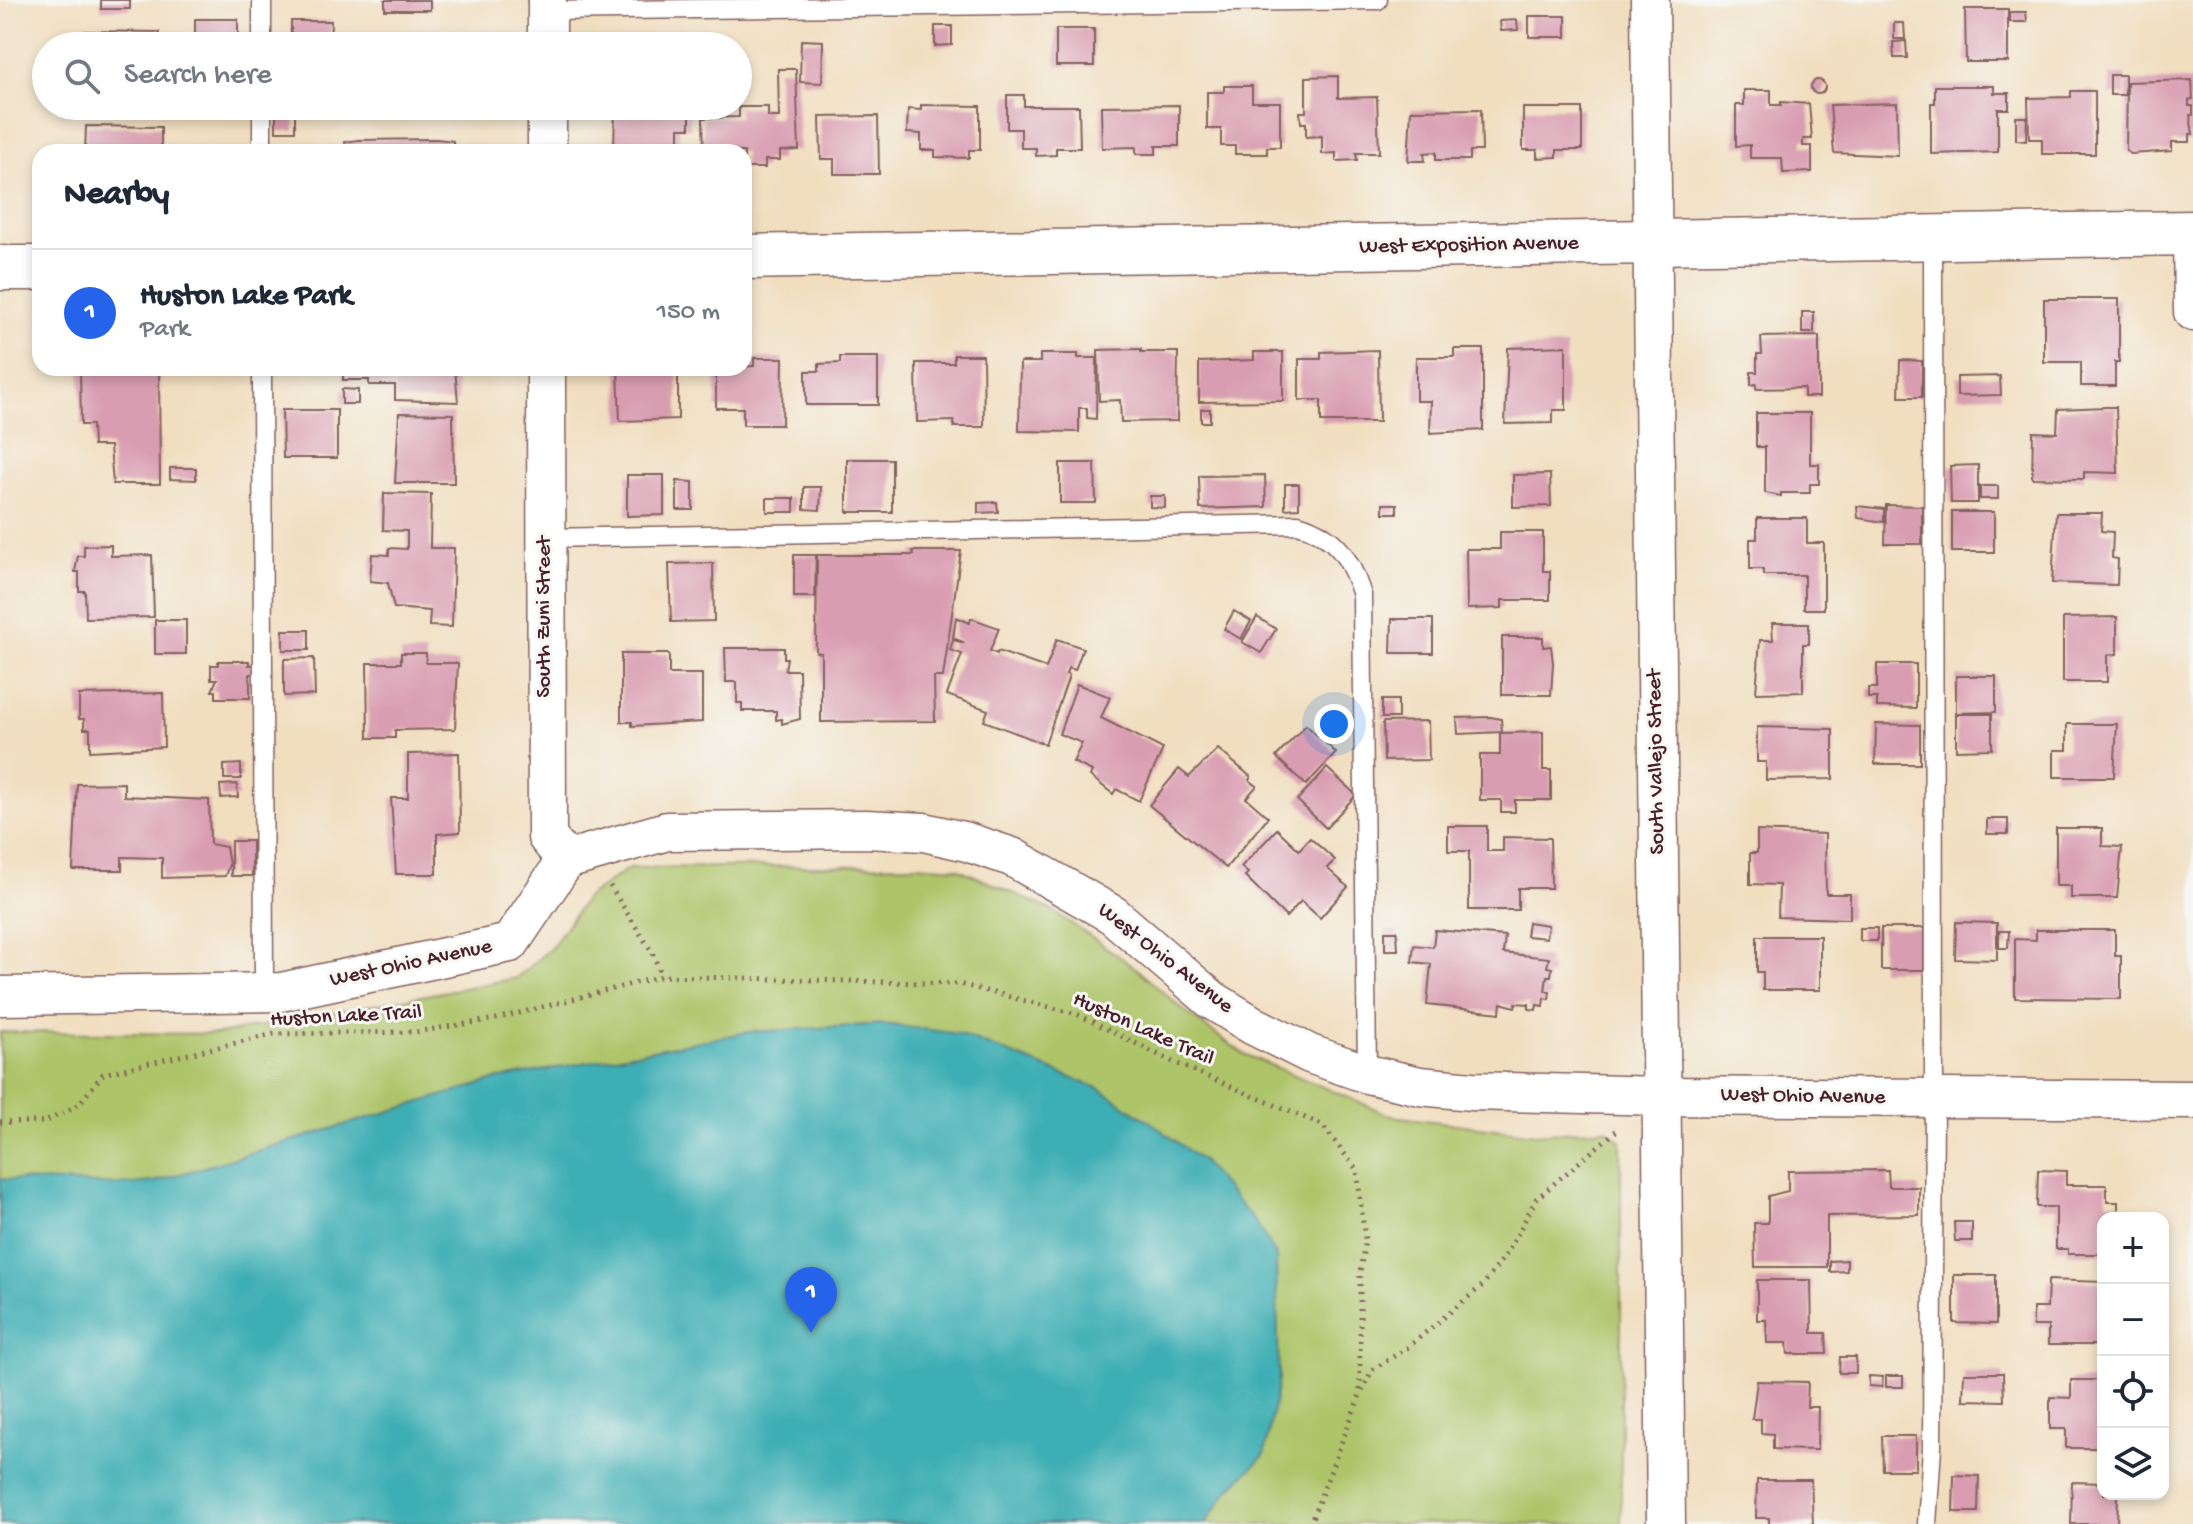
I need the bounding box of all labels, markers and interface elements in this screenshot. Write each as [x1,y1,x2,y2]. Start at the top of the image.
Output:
search box [32,32,752,120]
icon: search [60,54,104,98]
text: Search here [124,59,272,94]
text: Nearby [64,176,169,216]
street label: West Exposition Avenue [1359,231,1580,261]
text: Huston Lake Park [140,280,352,315]
text: 1 [85,298,95,329]
text: 150 m [656,298,720,329]
text: Park [140,315,190,346]
street label: South Zuni Street [532,534,558,698]
street label: South Vallejo Street [1642,667,1672,855]
your location [1314,704,1354,744]
street label: West Ohio Avenue [1092,898,1239,1020]
street label: West Ohio Avenue [328,934,495,994]
street label: Huston Lake Trail [1068,987,1218,1073]
street label: Huston Lake Trail [270,1000,423,1034]
street label: West Ohio Avenue [1720,1083,1886,1111]
map controls [2097,1212,2169,1500]
button: + [2097,1212,2169,1284]
pin: 1 [785,1267,837,1333]
button: − [2097,1284,2169,1356]
button: locate [2097,1356,2169,1428]
button: layers [2097,1428,2169,1500]

